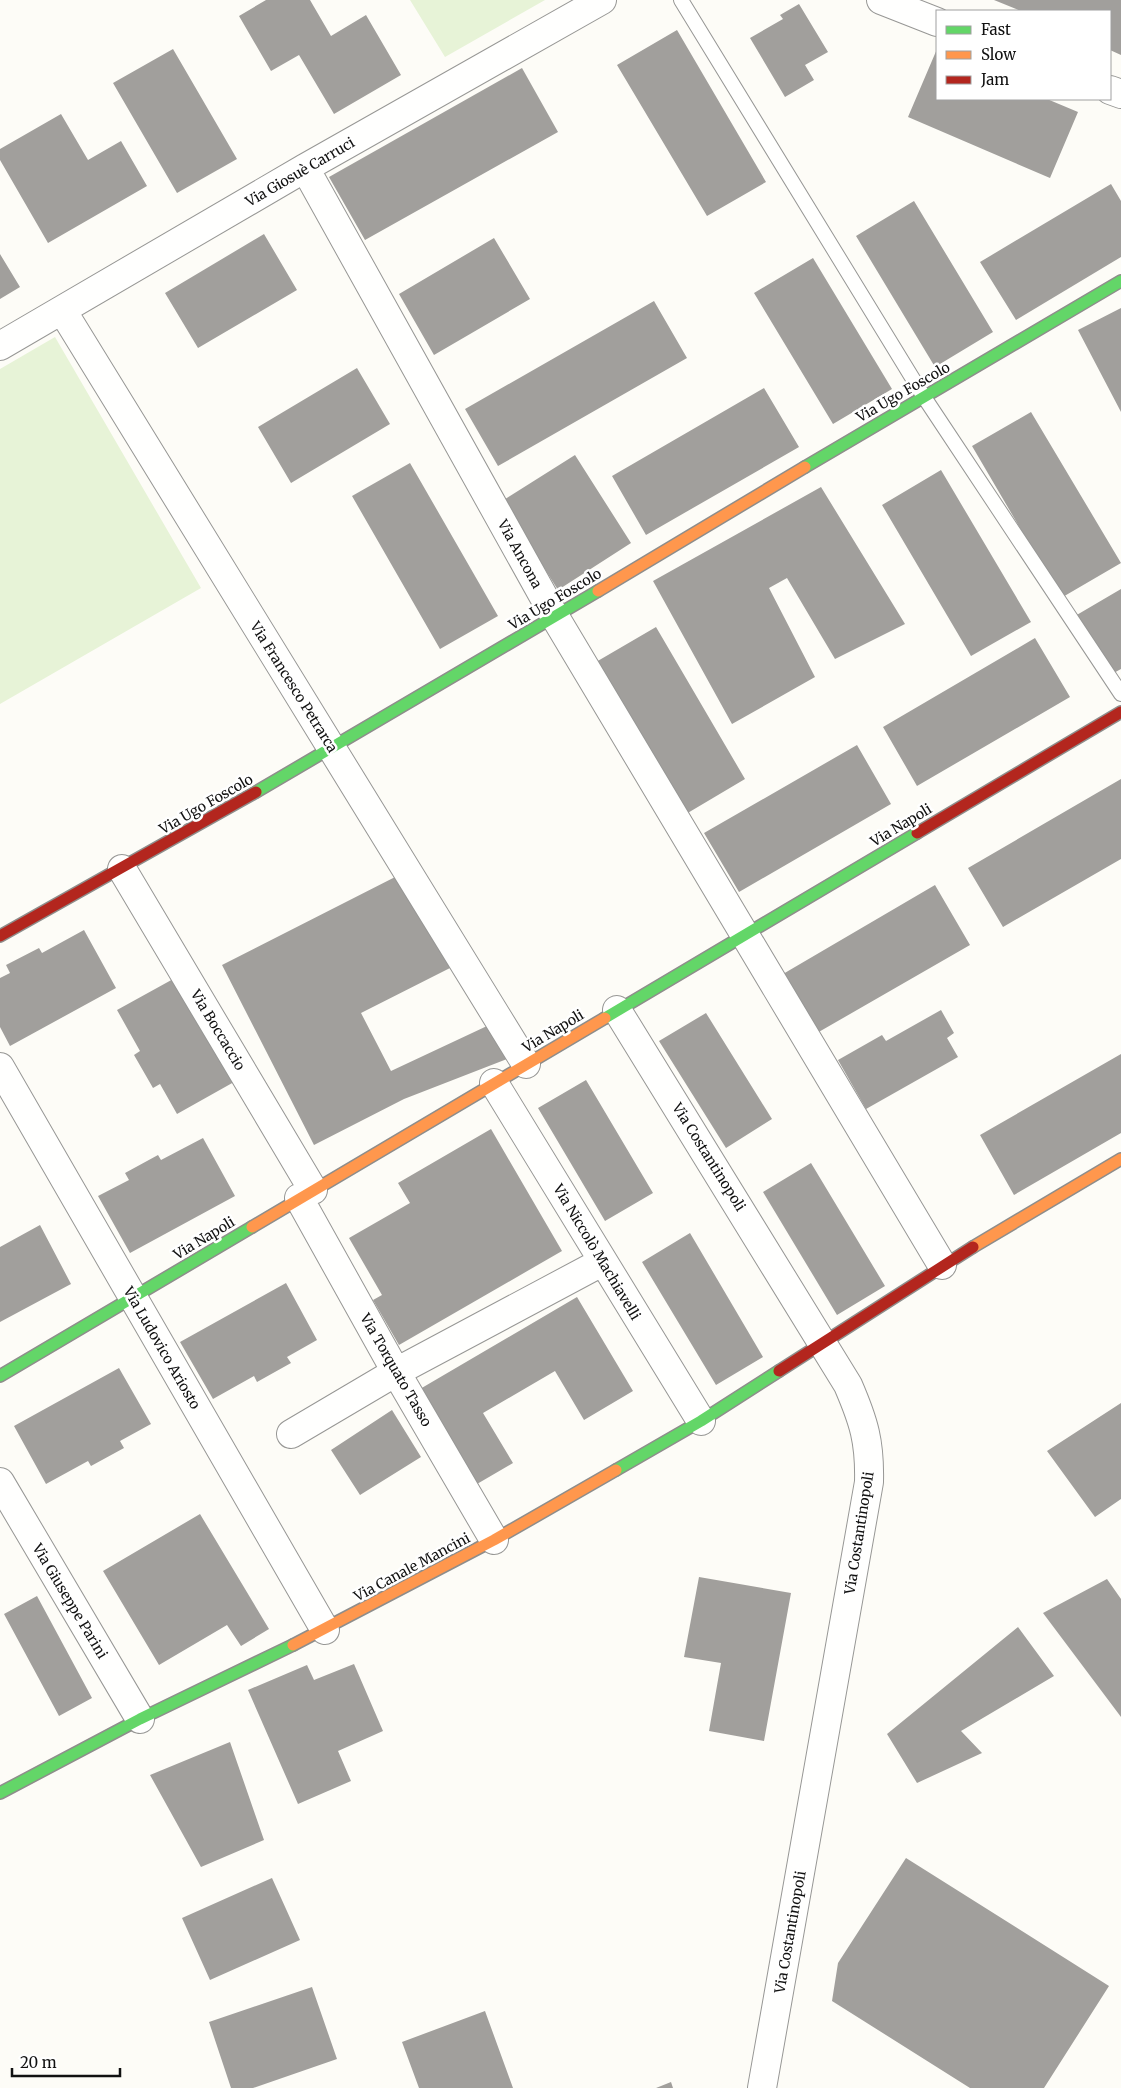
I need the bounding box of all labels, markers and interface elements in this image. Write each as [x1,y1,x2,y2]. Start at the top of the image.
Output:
legend [936,10,1111,100]
text: Fast [981,20,1011,39]
text: Slow [981,45,1016,64]
text: Jam [980,70,1009,89]
street label: Via Giosuè Carruci [241,133,358,211]
street label: Via Ugo Foscolo [852,358,953,427]
street label: Via Ancona [493,516,546,592]
street label: Via Ugo Foscolo [505,564,605,634]
street label: Via Francesco Petrarca [246,617,342,756]
street label: Via Ugo Foscolo [155,770,256,839]
street label: Via Napoli [866,799,935,851]
street label: Via Boccaccio [186,986,249,1074]
street label: Via Napoli [518,1005,587,1057]
street label: Via Costantinopoli [668,1099,750,1215]
street label: Via Niccolò Machiavelli [549,1180,645,1324]
street label: Via Napoli [169,1212,238,1264]
street label: Via Ludovico Ariosto [119,1283,204,1412]
street label: Via Torquato Tasso [356,1309,436,1430]
street label: Via Costantinopoli [840,1470,878,1597]
street label: Via Canale Mancini [350,1529,474,1606]
street label: Via Giuseppe Parini [28,1539,112,1662]
street label: Via Costantinopoli [770,1869,810,1996]
scale bar [12,2046,120,2078]
text: 20 m [20,2053,57,2072]

